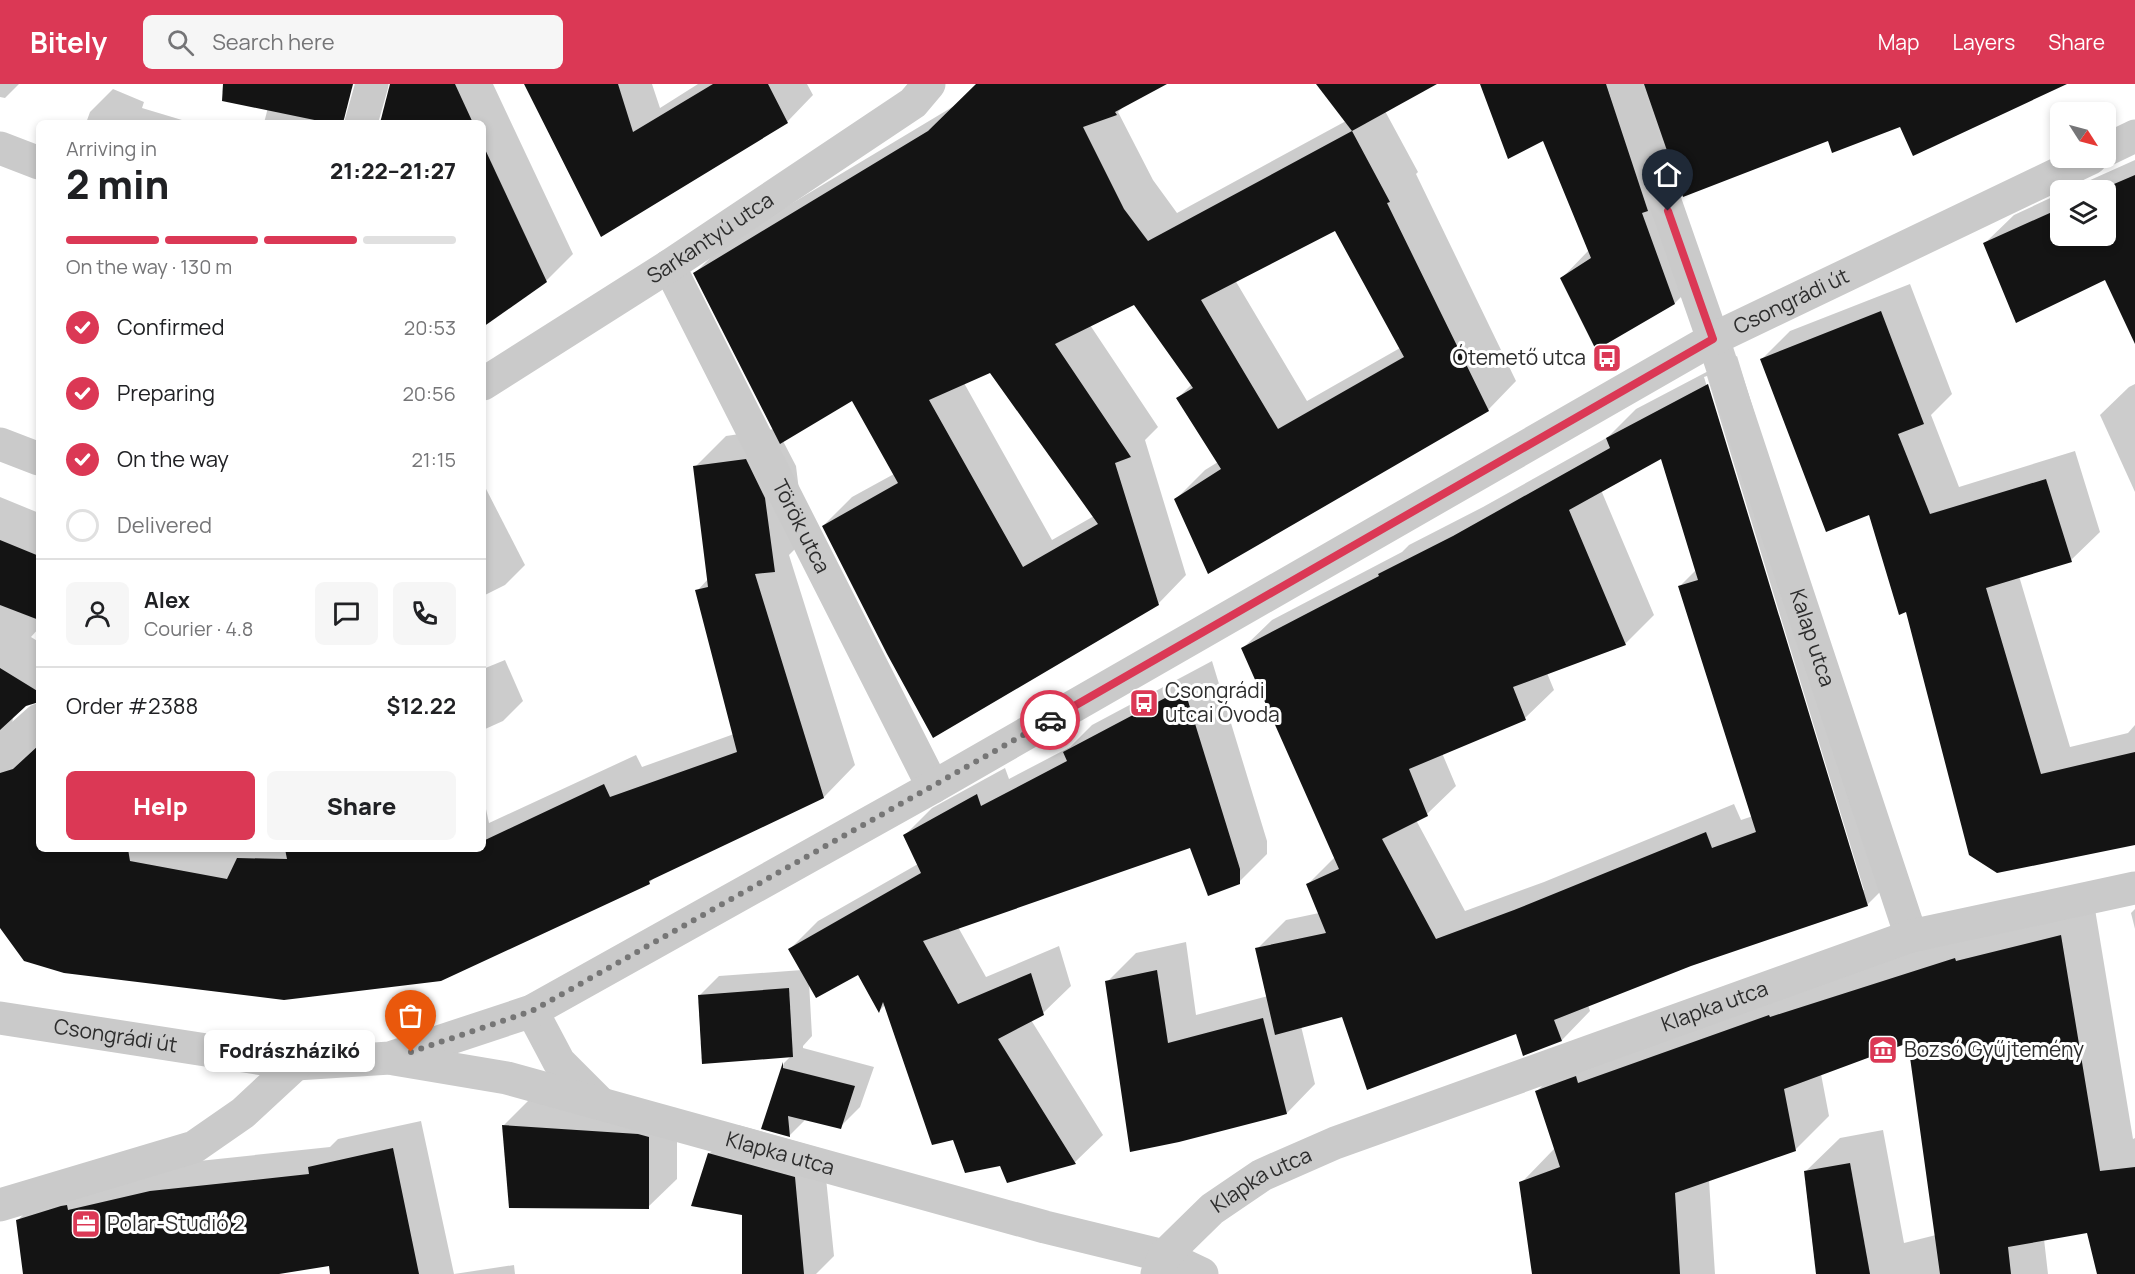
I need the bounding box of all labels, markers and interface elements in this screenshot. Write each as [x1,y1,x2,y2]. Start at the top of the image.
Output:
search box [143,15,563,69]
text: Bitely [30,23,107,61]
icon: search [164,26,197,59]
text: Search here [212,27,335,57]
text: Map [1878,28,1919,56]
text: Layers [1952,28,2015,56]
text: Share [2048,28,2105,56]
north arrow [2050,102,2116,168]
map controls [2050,102,2116,246]
text: Arriving in [66,135,157,162]
pin [1642,149,1693,211]
text: 21:22–21:27 [330,156,456,186]
text: 2 min [66,157,169,211]
icon: home [1651,158,1684,191]
button: layers [2050,180,2116,246]
street label: Sarkantyú utca [641,185,778,290]
text: On the way · 130 m [66,253,232,280]
street label: Csongrádi út [1729,261,1853,340]
icon: check [66,311,99,344]
text: Confirmed [117,312,225,342]
text: 20:53 [404,314,456,341]
bus stop icon: Ótemető utca [1591,342,1623,374]
place label: Ótemető utca [1453,343,1586,371]
icon: check [66,377,99,410]
text: Preparing [117,378,215,408]
text: 20:56 [402,380,456,407]
icon: check [66,443,99,476]
text: On the way [117,444,229,474]
text: 21:15 [411,446,456,473]
street label: Török utca [766,474,837,578]
text: Delivered [117,510,212,540]
button: person [66,582,129,645]
button: chat [315,582,378,645]
button: phone [393,582,456,645]
text: Alex [144,585,190,615]
street label: Kalap utca [1784,585,1842,690]
text: Courier · 4.8 [144,615,253,642]
place label: Csongrádi utcai Óvoda [1165,676,1280,728]
bus stop icon: Csongrádi utcai Óvoda [1128,687,1160,719]
courier [1020,690,1080,750]
text: Order #2388 [66,691,198,721]
text: $12.22 [387,691,456,721]
icon: car [1034,704,1067,737]
button: Help [66,771,255,840]
button: Share [267,771,456,840]
street label: Klapka utca [1657,974,1771,1038]
pin [385,990,436,1052]
icon: bag [394,999,427,1032]
street label: Csongrádi út [52,1012,180,1058]
callout: Fodrászházikó [204,1031,375,1073]
museum icon: Bozsó Gyűjtemény [1867,1034,1899,1066]
place label: Bozsó Gyűjtemény [1904,1035,2084,1063]
text: Fodrászházikó [219,1037,360,1064]
street label: Klapka utca [723,1124,838,1181]
street label: Klapka utca [1205,1140,1316,1219]
office icon: Polar-Studió 2 [70,1208,102,1240]
place label: Polar-Studió 2 [107,1209,245,1237]

